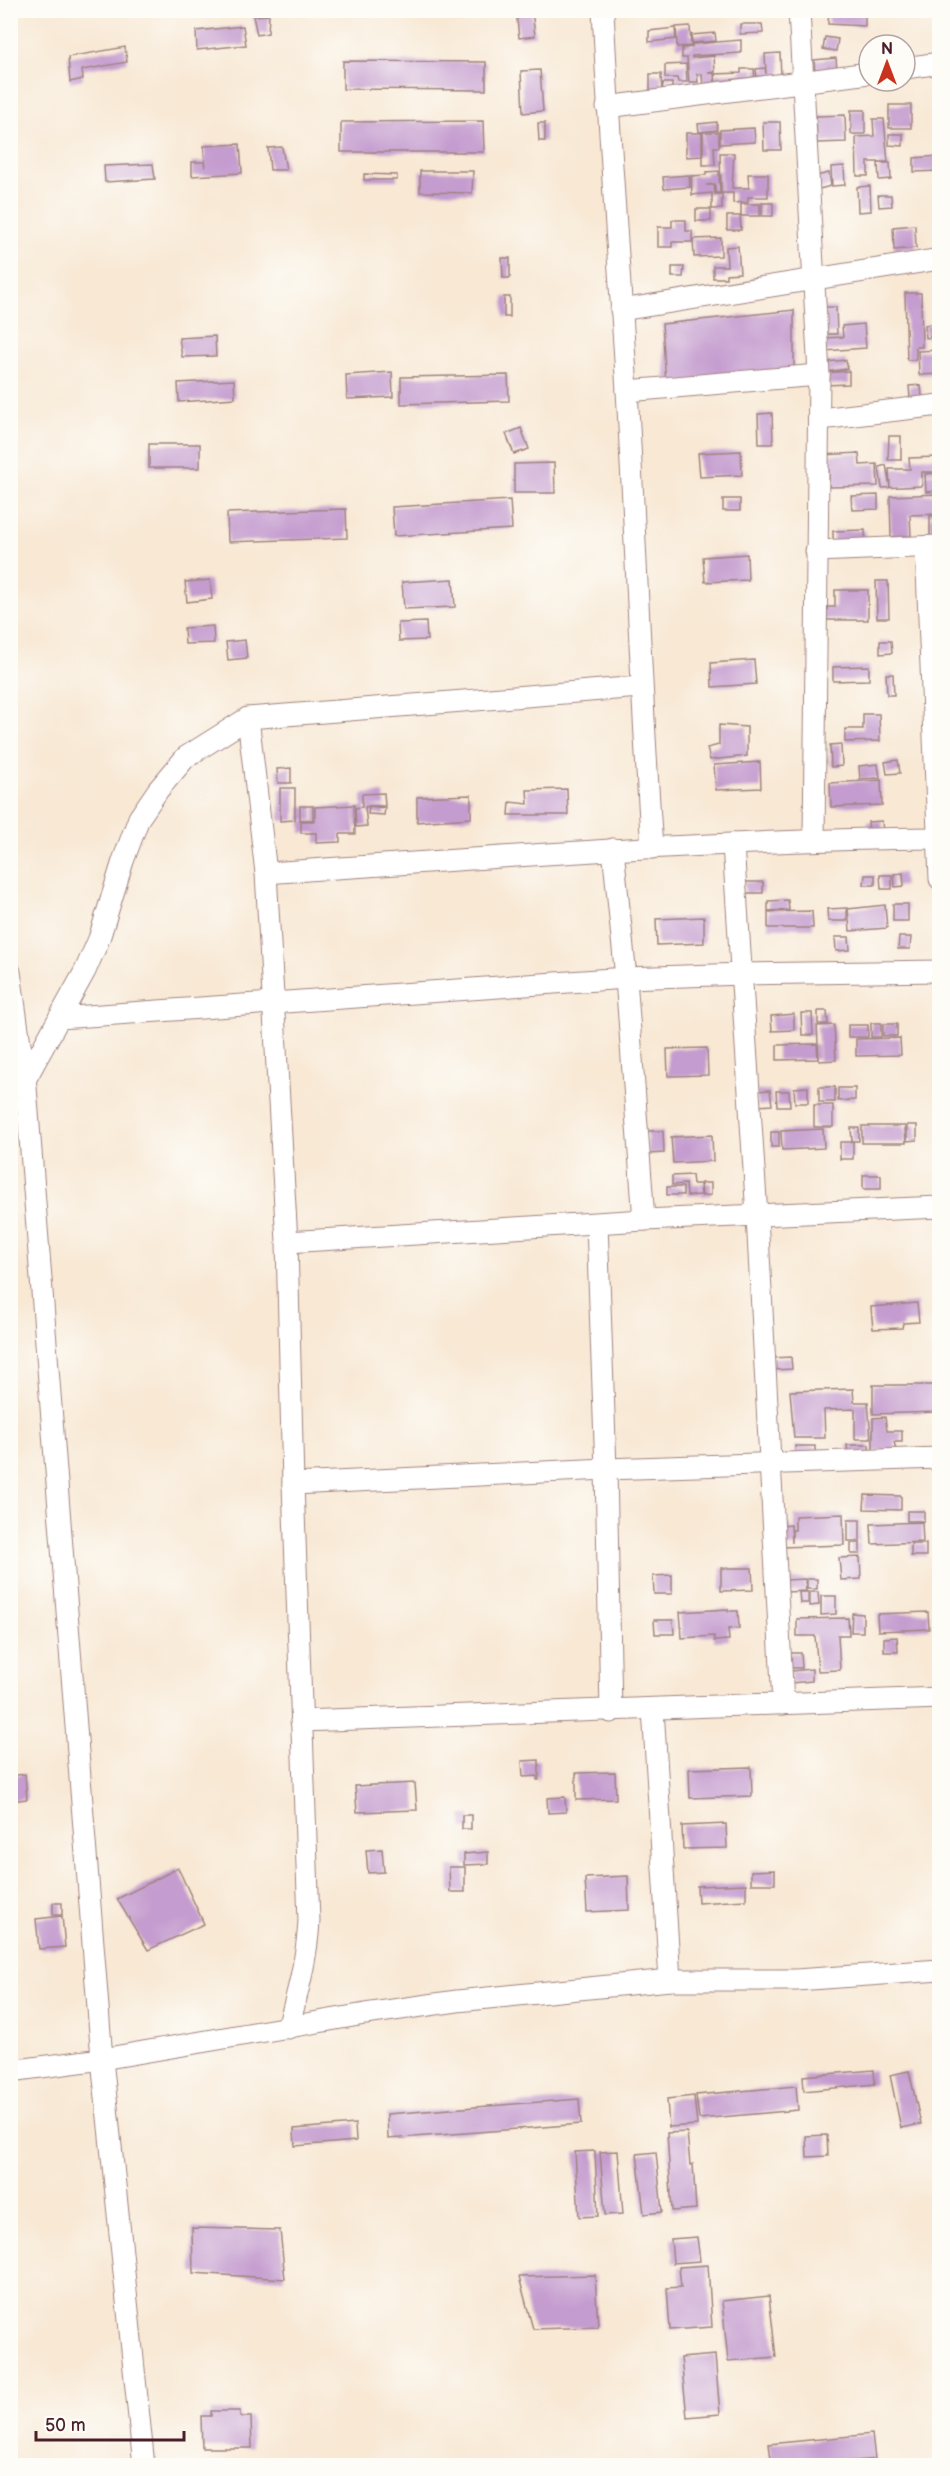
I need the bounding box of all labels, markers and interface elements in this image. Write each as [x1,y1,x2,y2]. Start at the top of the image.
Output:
north arrow [857,33,917,93]
text: N [881,40,893,59]
scale bar [36,2404,184,2442]
text: 50 m [45,2415,86,2436]

